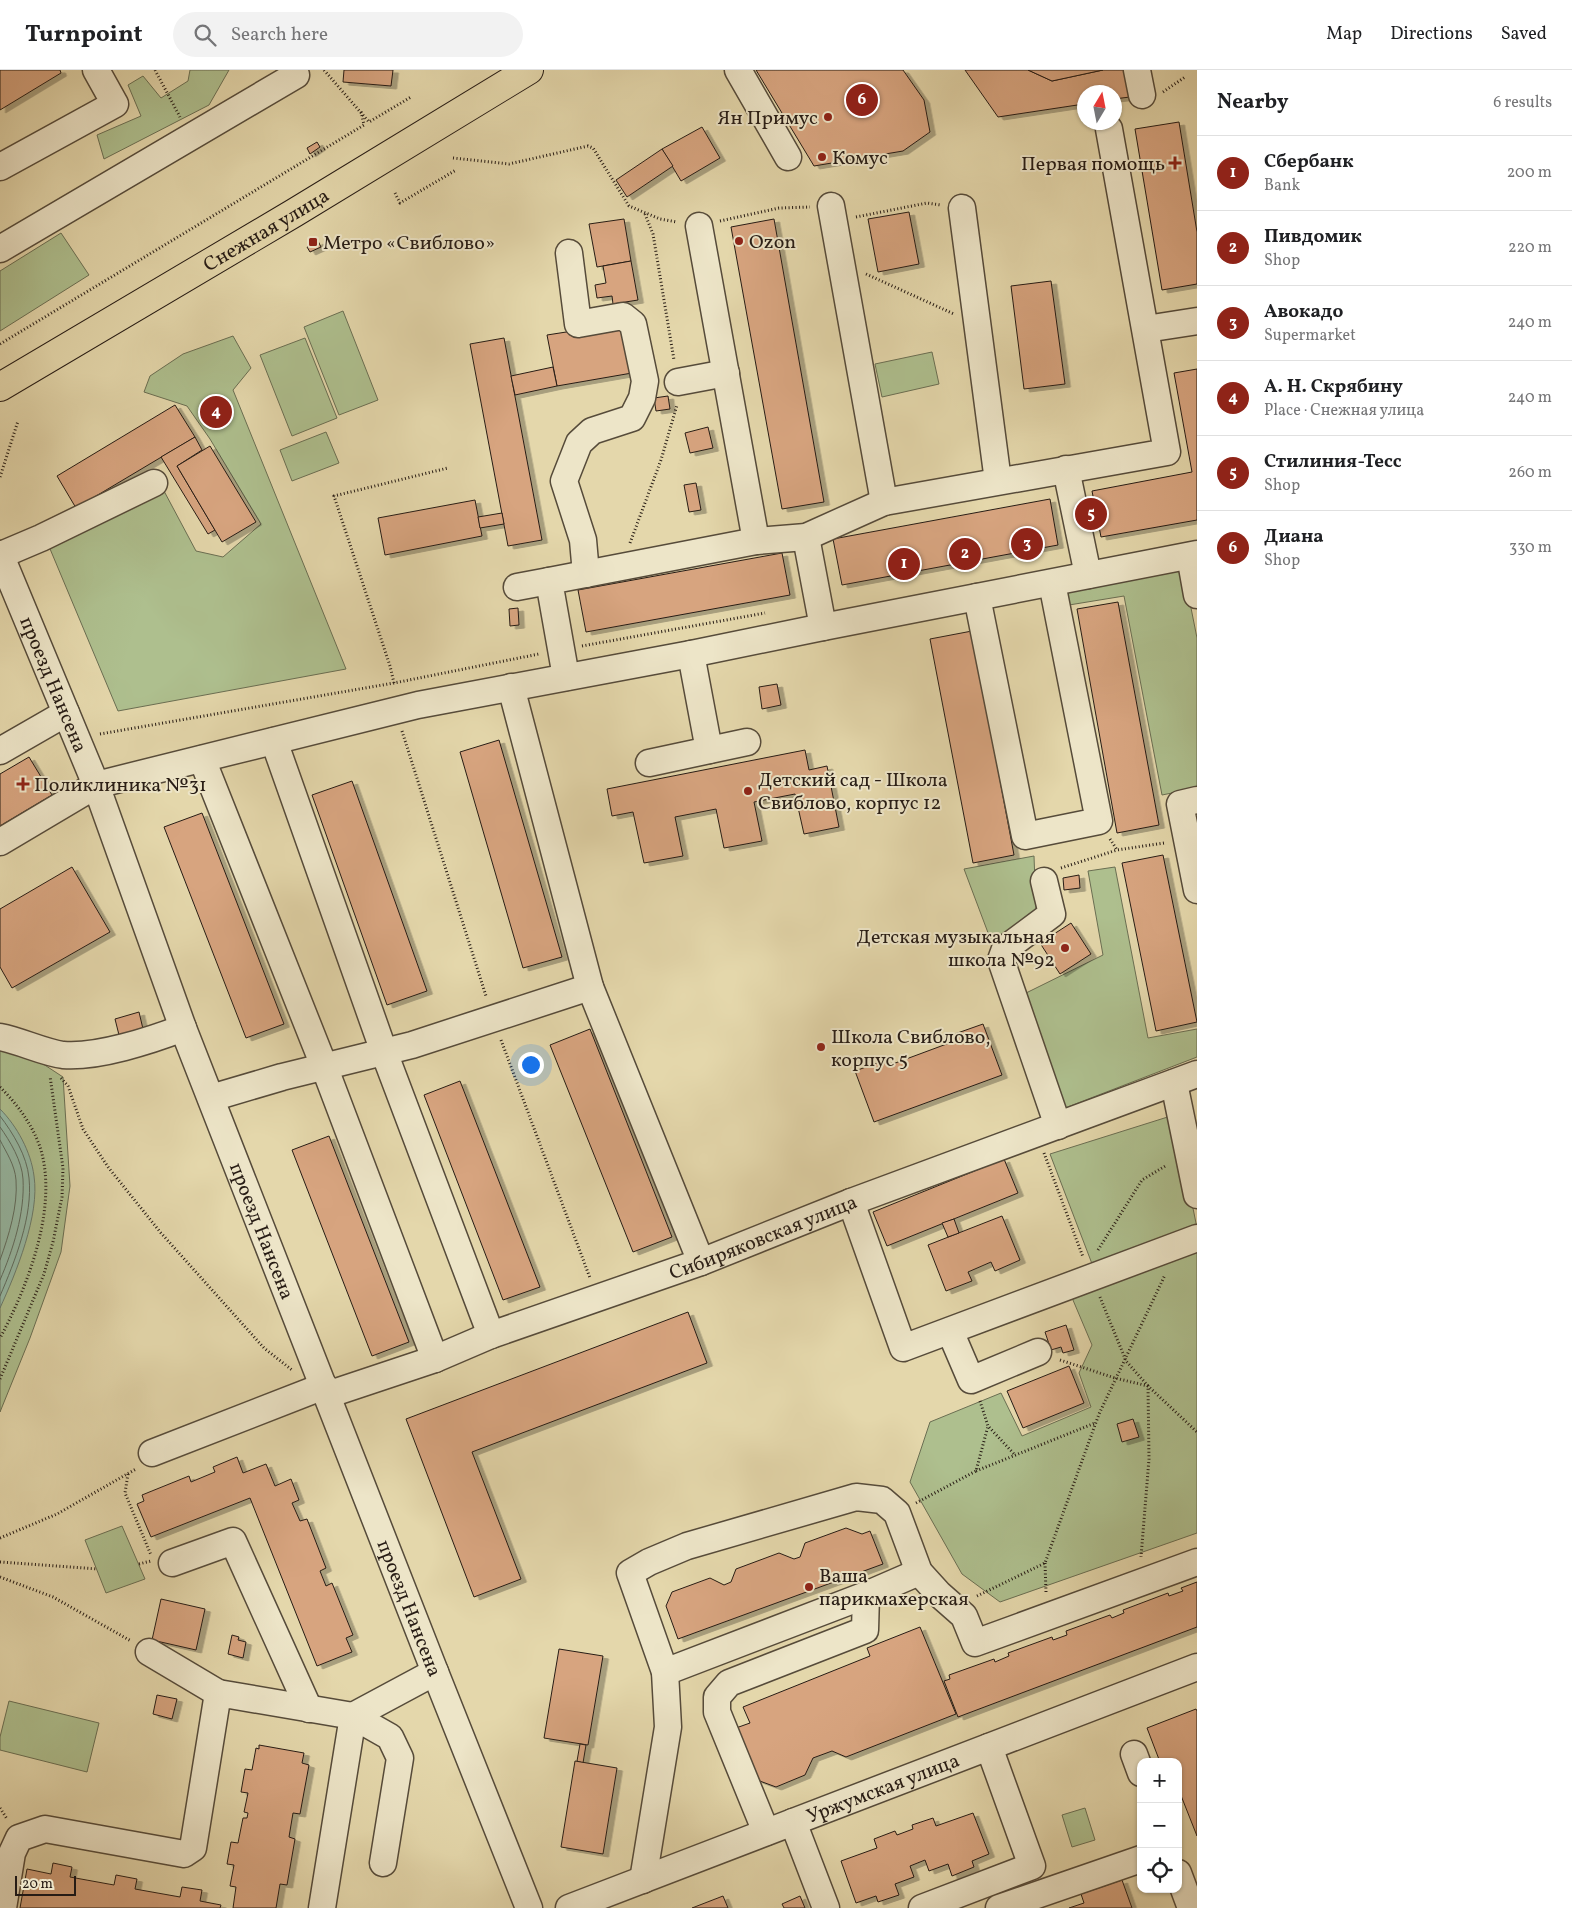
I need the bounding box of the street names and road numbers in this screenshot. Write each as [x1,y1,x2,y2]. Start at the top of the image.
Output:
street label: Снежная улица [199,183,335,280]
street label: проезд Нансена [12,613,93,757]
street label: проезд Нансена [221,1159,300,1304]
street label: Сибиряковская улица [666,1189,862,1288]
street label: проезд Нансена [369,1536,448,1681]
street label: Уржумская улица [803,1747,964,1832]

